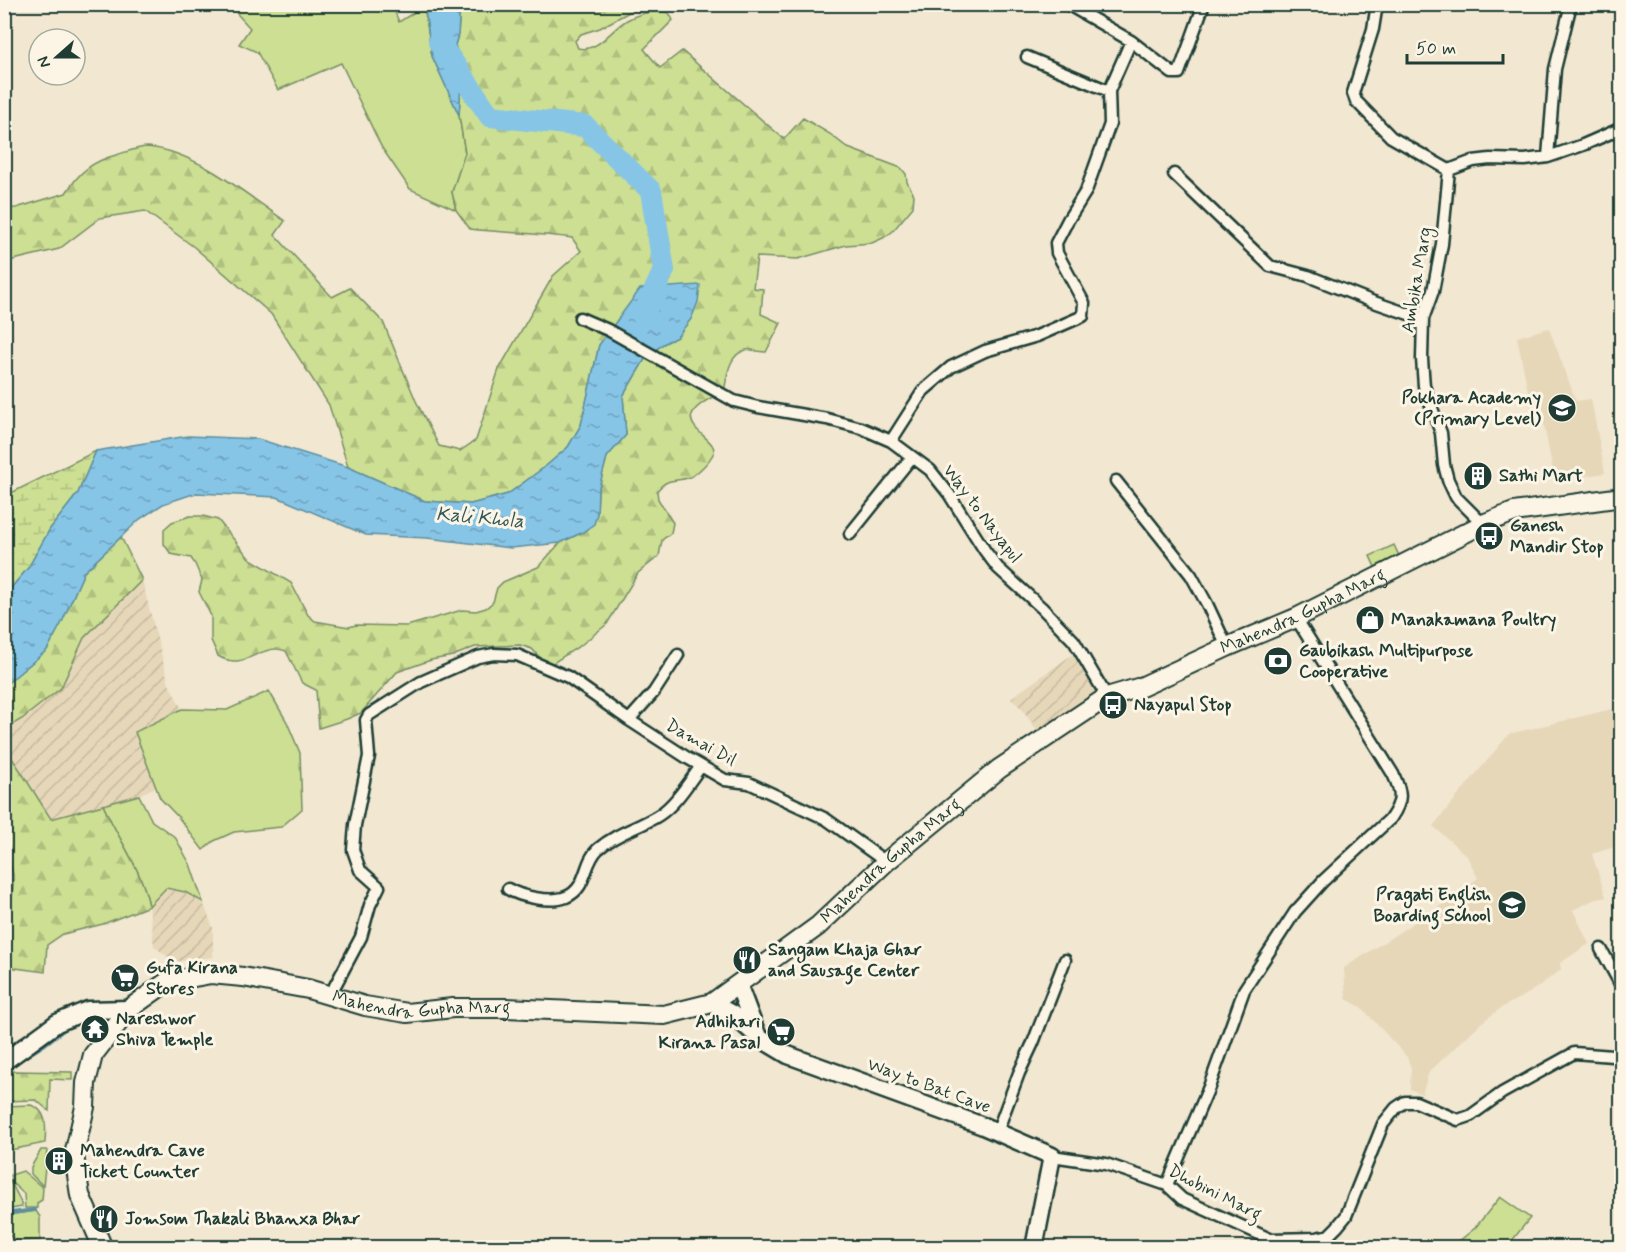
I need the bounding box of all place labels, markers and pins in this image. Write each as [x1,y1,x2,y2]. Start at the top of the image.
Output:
place label: Pokhara Academy (Primary Level) [1402,386,1542,431]
school or university icon: Pokhara Academy (Primary Level) [1546,392,1578,424]
building icon: Sathi Mart [1462,460,1494,492]
place label: Sathi Mart [1499,464,1583,488]
place label: Ganesh Mandir Stop [1510,514,1604,559]
bus stop icon: Ganesh Mandir Stop [1473,520,1505,552]
shop icon: Manakamana Poultry [1354,604,1386,636]
place label: Manakamana Poultry [1391,608,1556,632]
place label: Gaubikash Multipurpose Cooperative [1299,639,1474,684]
bank icon: Gaubikash Multipurpose Cooperative [1262,645,1294,677]
bus stop icon: Nayapul Stop [1097,689,1129,721]
place label: Nayapul Stop [1134,693,1232,717]
place label: Pragati English Boarding School [1373,883,1491,930]
school or university icon: Pragati English Boarding School [1496,889,1528,921]
place label: Sangam Khaja Ghar and Sausage Center [768,938,922,985]
restaurant icon: Sangam Khaja Ghar and Sausage Center [731,944,763,976]
place label: Gufa Kirana Stores [146,956,238,1001]
supermarket icon: Gufa Kirana Stores [109,962,141,994]
place label: Nareshwor Shiva Temple [116,1007,214,1052]
place label: Adhikari Kirana Pasal [659,1010,760,1055]
temple icon: Nareshwor Shiva Temple [79,1013,111,1045]
supermarket icon: Adhikari Kirana Pasal [765,1016,797,1048]
place label: Mahendra Cave Ticket Counter [80,1139,205,1184]
building icon: Mahendra Cave Ticket Counter [43,1145,75,1177]
restaurant icon: Jomsom Thakali Bhanxa Bhar [88,1203,120,1235]
place label: Jomsom Thakali Bhanxa Bhar [125,1207,361,1231]

